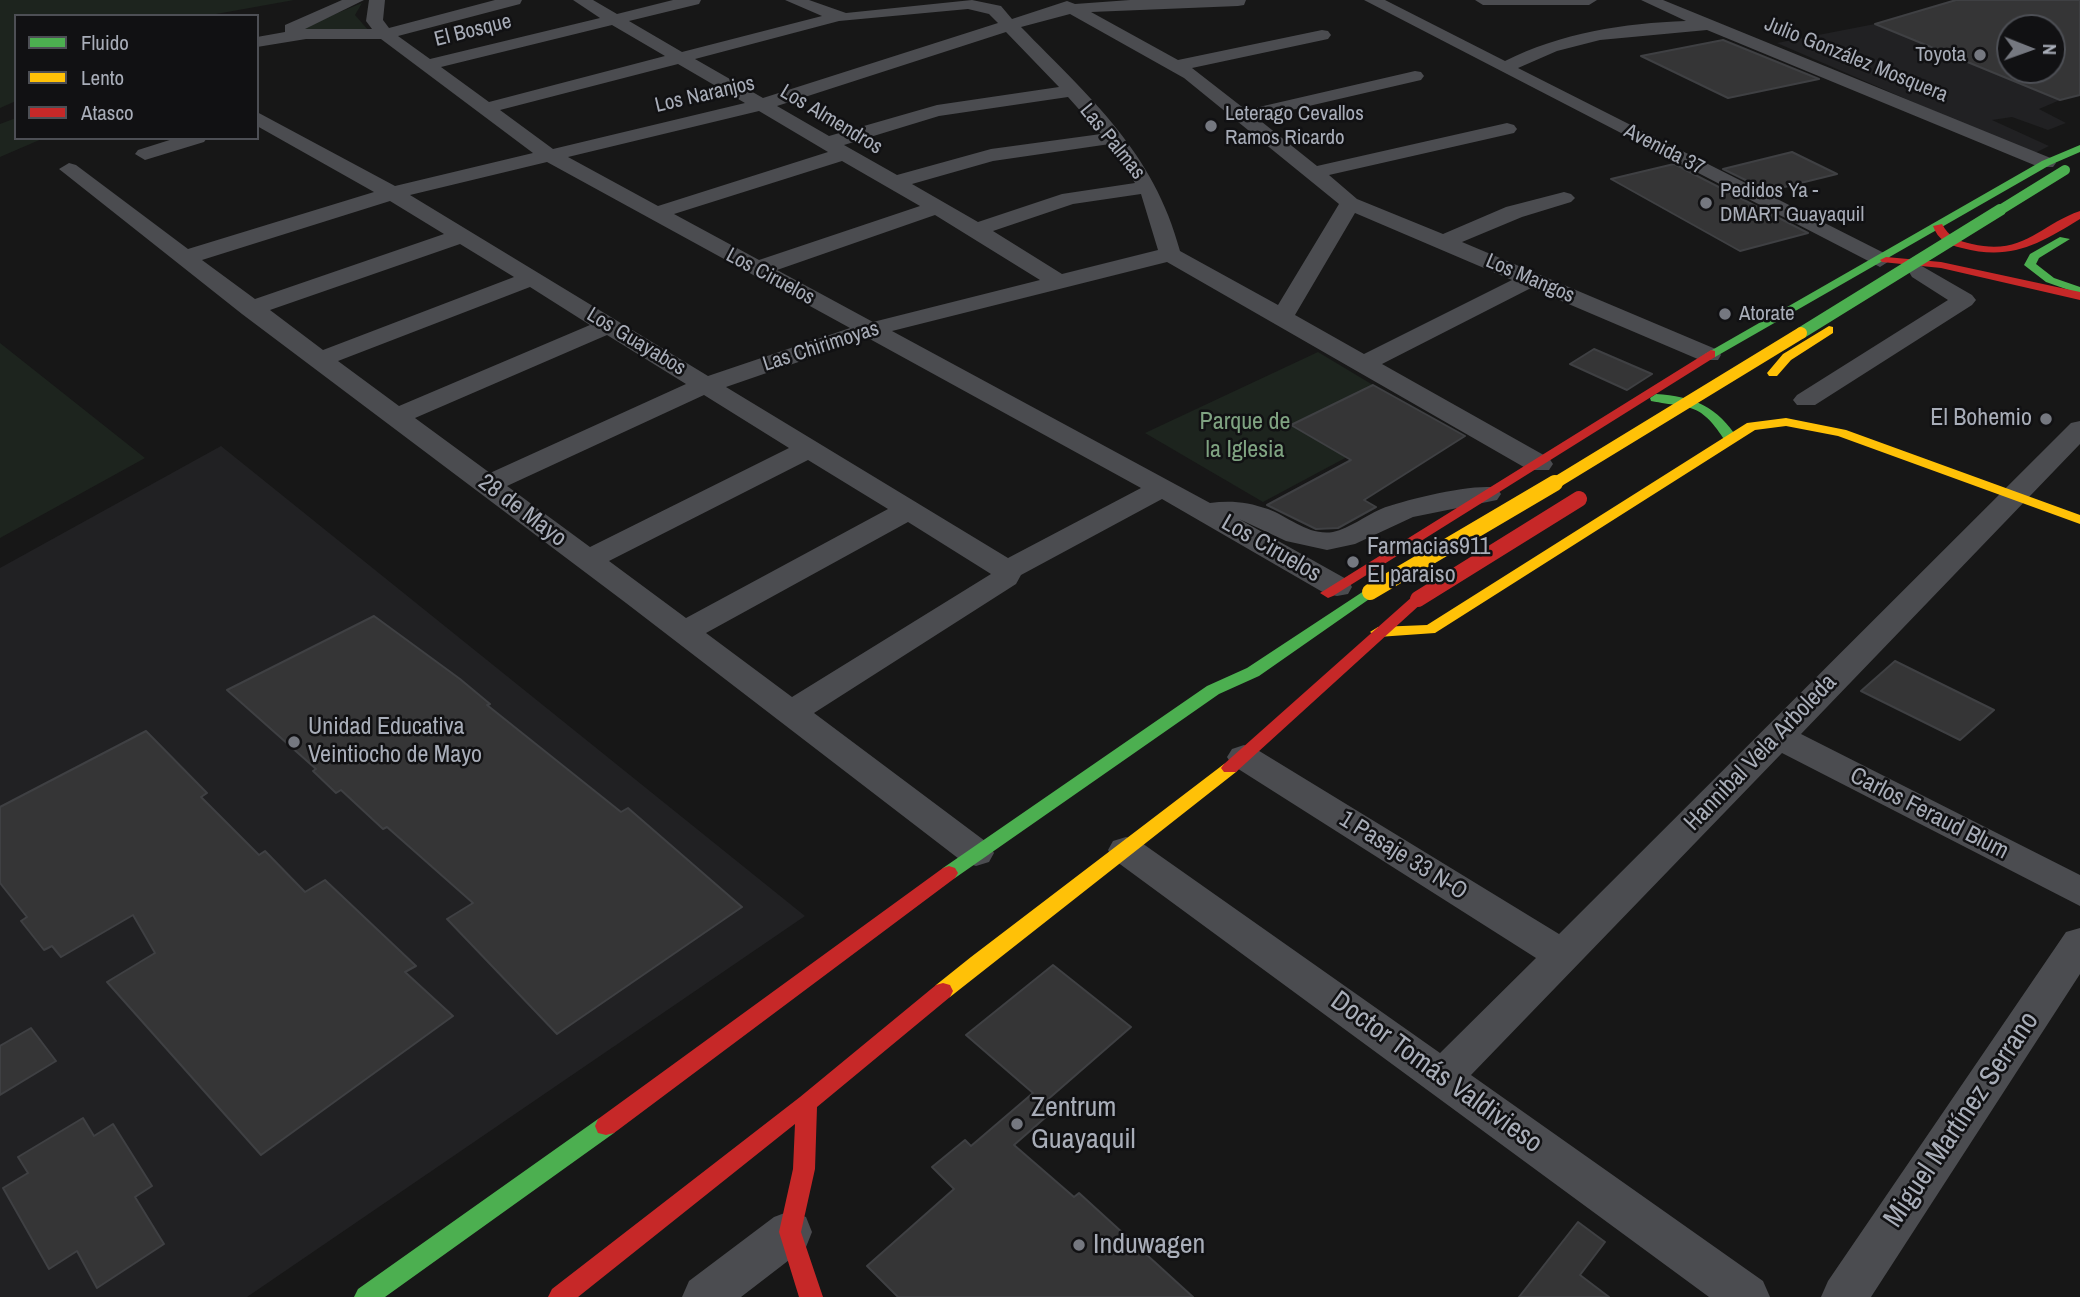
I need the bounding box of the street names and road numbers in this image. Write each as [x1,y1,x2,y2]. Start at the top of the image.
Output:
street label: El Bosque [432,9,514,53]
street label: Julio González Mosquera [1761,12,1951,108]
street label: Los Naranjos [653,71,757,119]
street label: Los Almendros [775,80,887,160]
street label: Las Palmas [1074,99,1150,185]
street label: Avenida 37 [1620,119,1708,181]
street label: Los Ciruelos [721,243,819,311]
street label: Los Mangos [1482,249,1578,309]
street label: Los Guayabos [582,303,690,381]
street label: Las Chirimoyas [760,316,882,378]
street label: 28 de Mayo [472,469,572,553]
street label: Los Ciruelos [1216,509,1326,589]
street label: Hannibal Vela Arboleda [1679,669,1843,837]
street label: Carlos Feraud Blum [1845,762,2013,866]
street label: 1 Pasaje 33 N-O [1334,805,1472,907]
street label: Doctor Tomás Valdivieso [1324,985,1548,1161]
street label: Miguel Martínez Serrano [1877,1006,2047,1234]

